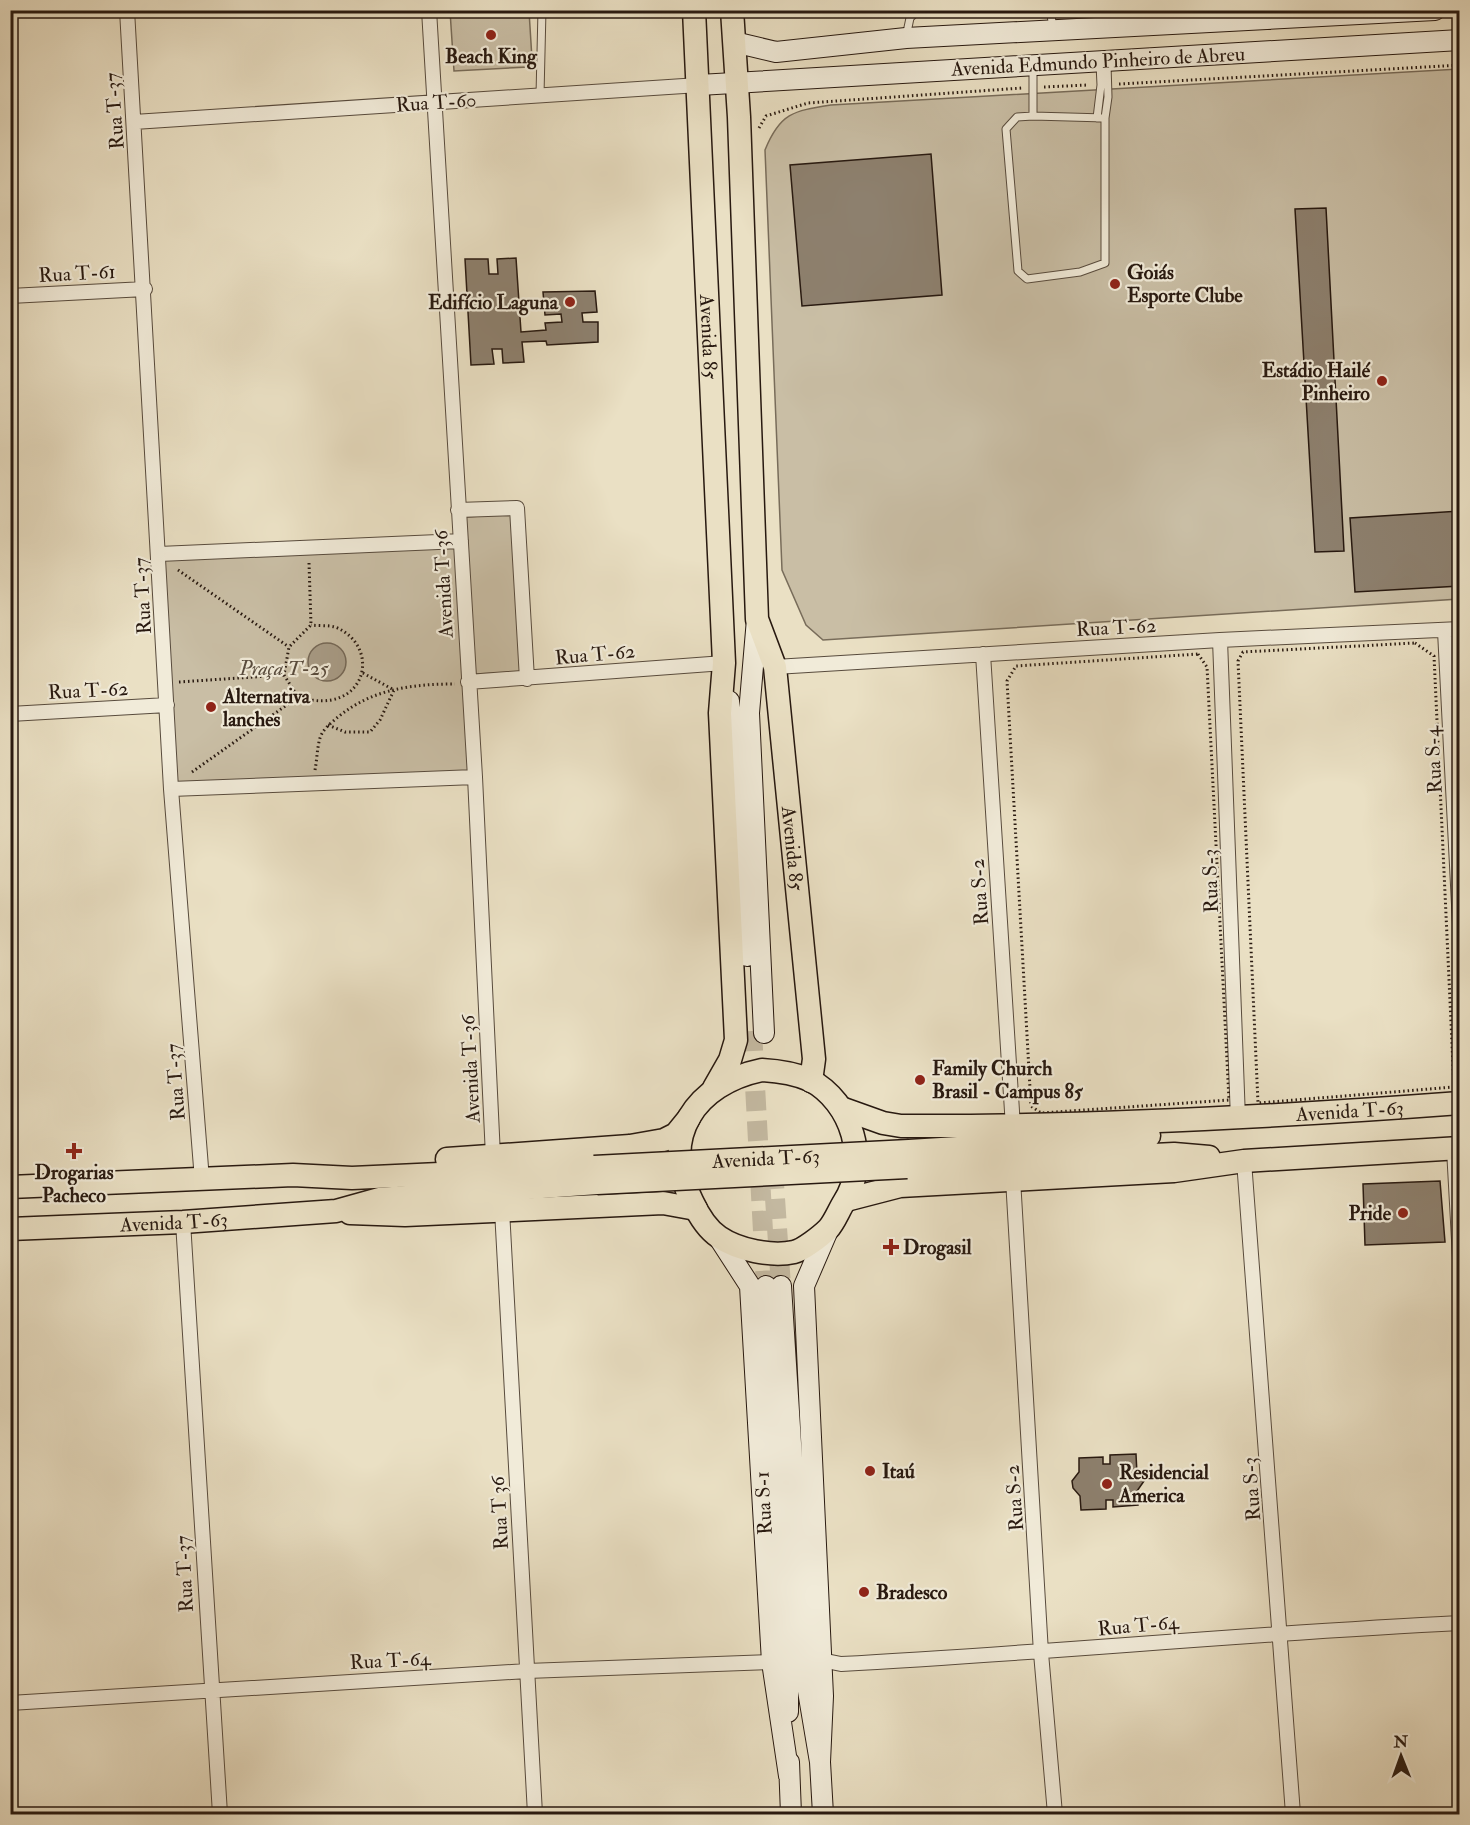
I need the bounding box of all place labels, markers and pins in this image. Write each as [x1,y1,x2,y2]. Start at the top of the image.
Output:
marker: Beach King [484,28,498,42]
place label: Beach King [445,44,538,70]
place label: Goiás Esporte Clube [1127,260,1243,309]
marker: Goiás Esporte Clube [1108,277,1122,291]
place label: Edifício Laguna [428,290,559,316]
marker: Edifício Laguna [563,295,577,309]
place label: Estádio Hailé Pinheiro [1262,358,1371,406]
marker: Estádio Hailé Pinheiro [1375,374,1389,388]
place label: Alternativa lanches [222,684,311,732]
marker: Alternativa lanches [204,700,218,714]
place label: Family Church Brasil - Campus 85 [932,1056,1084,1105]
marker: Family Church Brasil - Campus 85 [913,1073,927,1087]
marker: Drogarias Pacheco [67,1144,81,1158]
place label: Drogarias Pacheco [34,1160,114,1208]
place label: Pride [1349,1201,1392,1226]
marker: Pride [1396,1206,1410,1220]
place label: Drogasil [903,1235,973,1261]
marker: Drogasil [884,1240,898,1254]
place label: Itaú [882,1459,916,1484]
place label: Residencial America [1118,1460,1210,1508]
marker: Itaú [863,1464,877,1478]
marker: Residencial America [1100,1477,1114,1491]
place label: Bradesco [876,1580,948,1605]
marker: Bradesco [857,1585,871,1599]

